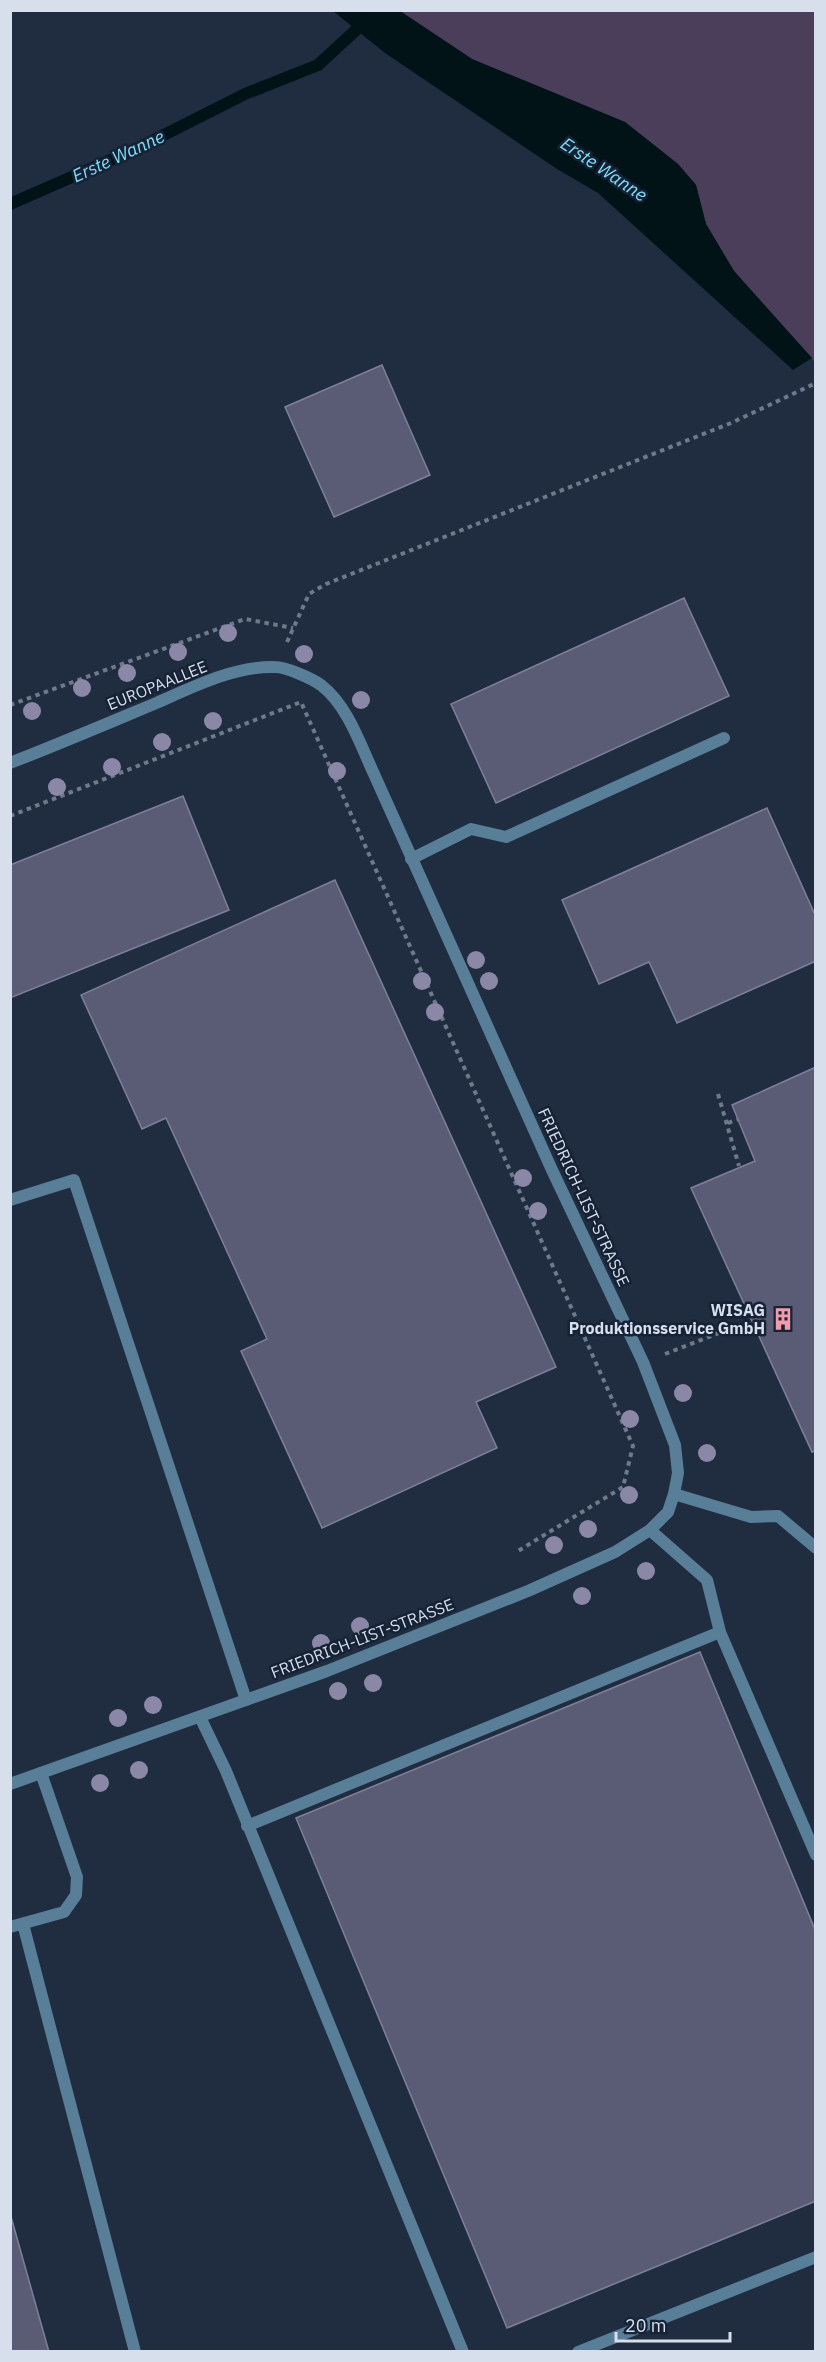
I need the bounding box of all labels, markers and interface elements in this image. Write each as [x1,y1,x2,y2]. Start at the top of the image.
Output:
water label: Erste Wanne [68,125,168,187]
water label: Erste Wanne [556,132,652,206]
street label: EUROPAALLEE [104,656,210,714]
street label: FRIEDRICH-LIST-STRASSE [534,1105,634,1289]
place label: WISAG Produktionsservice GmbH [569,1300,765,1338]
building icon: WISAG Produktionsservice GmbH [770,1306,796,1332]
street label: FRIEDRICH-LIST-STRASSE [268,1594,456,1682]
scale bar [616,2305,730,2343]
text: 20 m [625,2314,667,2337]

